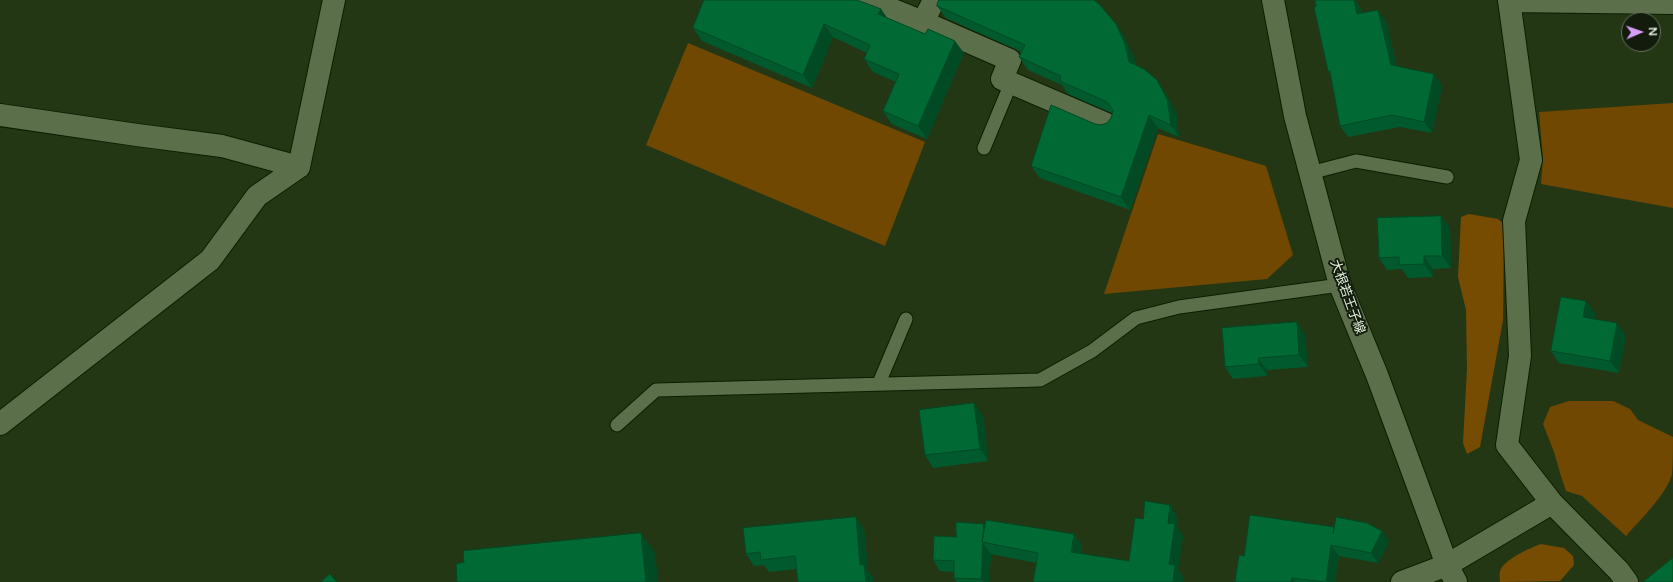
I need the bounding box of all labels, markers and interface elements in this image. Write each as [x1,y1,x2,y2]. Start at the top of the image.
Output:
north arrow [1621,12,1661,52]
text: N [1646,27,1659,36]
street label: 大根若王子線 [1326,258,1368,336]

